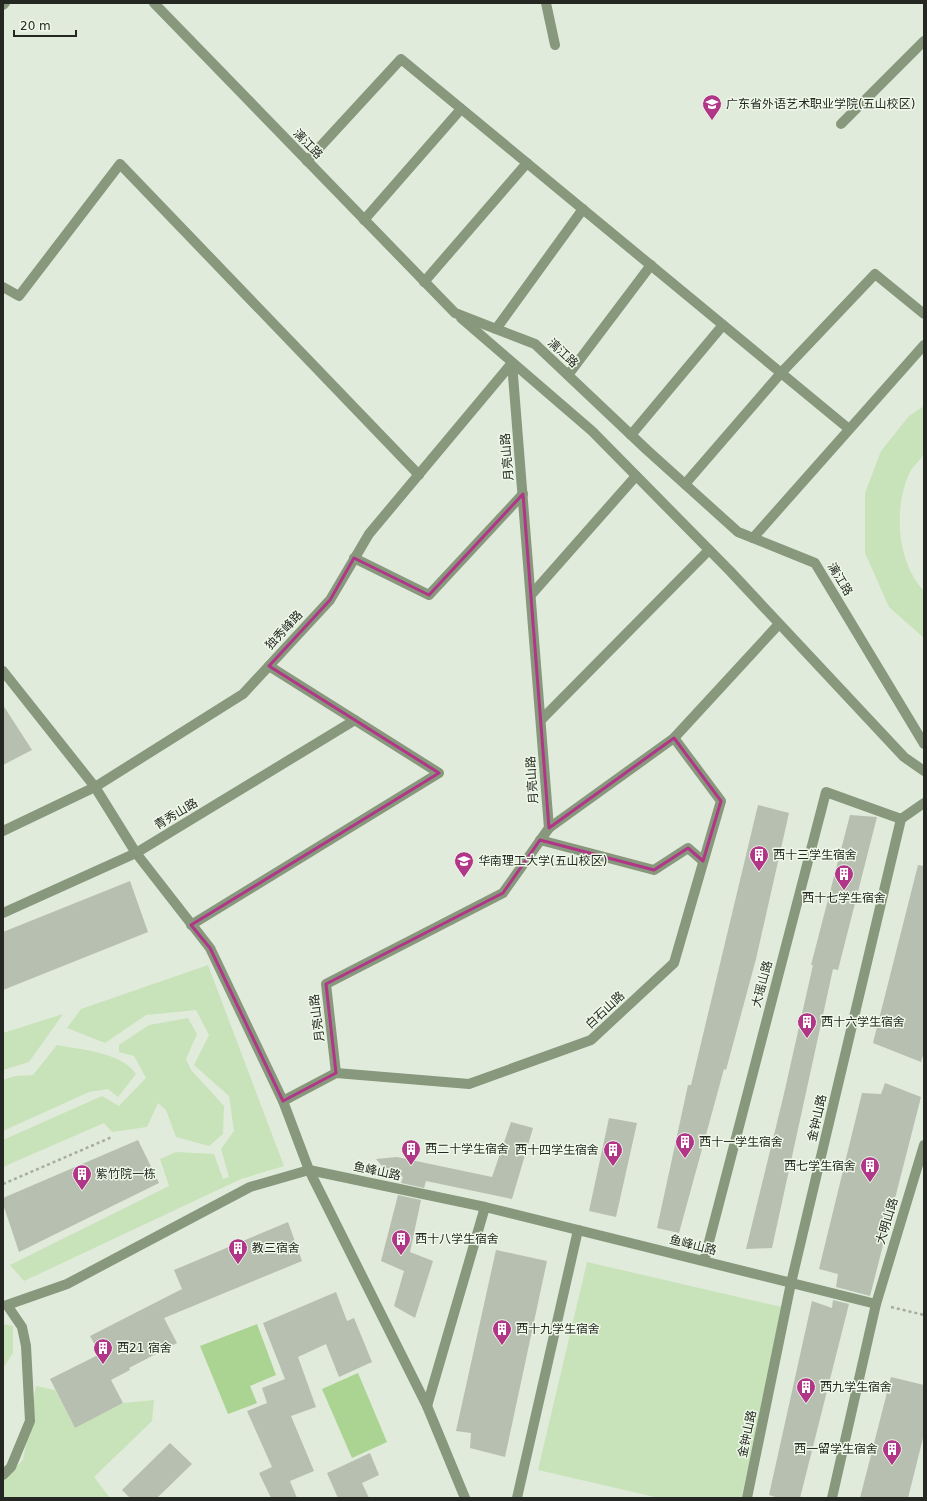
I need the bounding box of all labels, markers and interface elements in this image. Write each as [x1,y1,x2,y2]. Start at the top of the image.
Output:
scale bar [14,12,76,38]
text: 20 m [20,19,51,33]
school or university icon: 广东省外语艺术职业学院(五山校区) [701,93,723,121]
place label: 广东省外语艺术职业学院(五山校区) [726,97,915,111]
street label: 漓江路 [290,126,326,162]
street label: 漓江路 [545,336,581,370]
street label: 月亮山路 [498,432,516,482]
street label: 漓江路 [825,560,855,598]
street label: 独秀峰路 [263,608,305,652]
street label: 月亮山路 [523,756,541,804]
street label: 青秀山路 [152,796,200,832]
building icon: 西十三学生宿舍 [748,844,770,872]
place label: 西十三学生宿舍 [773,848,857,862]
school or university icon: 华南理工大学(五山校区) [453,850,475,878]
place label: 华南理工大学(五山校区) [478,854,607,868]
building icon: 西十七学生宿舍 [833,863,855,891]
place label: 西十七学生宿舍 [802,891,886,905]
street label: 大瑶山路 [749,959,775,1009]
street label: 白石山路 [583,989,627,1031]
street label: 月亮山路 [307,993,327,1043]
building icon: 西十六学生宿舍 [796,1011,818,1039]
place label: 西十六学生宿舍 [821,1015,905,1029]
street label: 金钟山路 [805,1093,829,1143]
building icon: 西十一学生宿舍 [674,1131,696,1159]
place label: 西十一学生宿舍 [699,1135,783,1149]
building icon: 西二十学生宿舍 [400,1138,422,1166]
building icon: 西十四学生宿舍 [602,1139,624,1167]
place label: 西二十学生宿舍 [425,1142,509,1156]
place label: 西十四学生宿舍 [515,1143,599,1157]
building icon: 西七学生宿舍 [859,1155,881,1183]
street label: 鱼峰山路 [352,1159,402,1183]
place label: 西七学生宿舍 [784,1159,856,1173]
building icon: 紫竹院一栋 [71,1163,93,1191]
place label: 紫竹院一栋 [96,1167,156,1181]
street label: 大明山路 [873,1196,901,1246]
building icon: 西十八学生宿舍 [390,1228,412,1256]
place label: 西十八学生宿舍 [415,1232,499,1246]
street label: 鱼峰山路 [668,1232,718,1258]
building icon: 教三宿舍 [227,1237,249,1265]
place label: 教三宿舍 [252,1241,300,1255]
building icon: 西十九学生宿舍 [491,1318,513,1346]
place label: 西十九学生宿舍 [516,1322,600,1336]
building icon: 西21 宿舍 [92,1337,114,1365]
place label: 西21 宿舍 [117,1341,172,1355]
building icon: 西九学生宿舍 [795,1376,817,1404]
place label: 西九学生宿舍 [820,1380,892,1394]
street label: 金钟山路 [735,1409,759,1459]
building icon: 西一留学生宿舍 [881,1438,903,1466]
place label: 西一留学生宿舍 [794,1442,878,1456]

